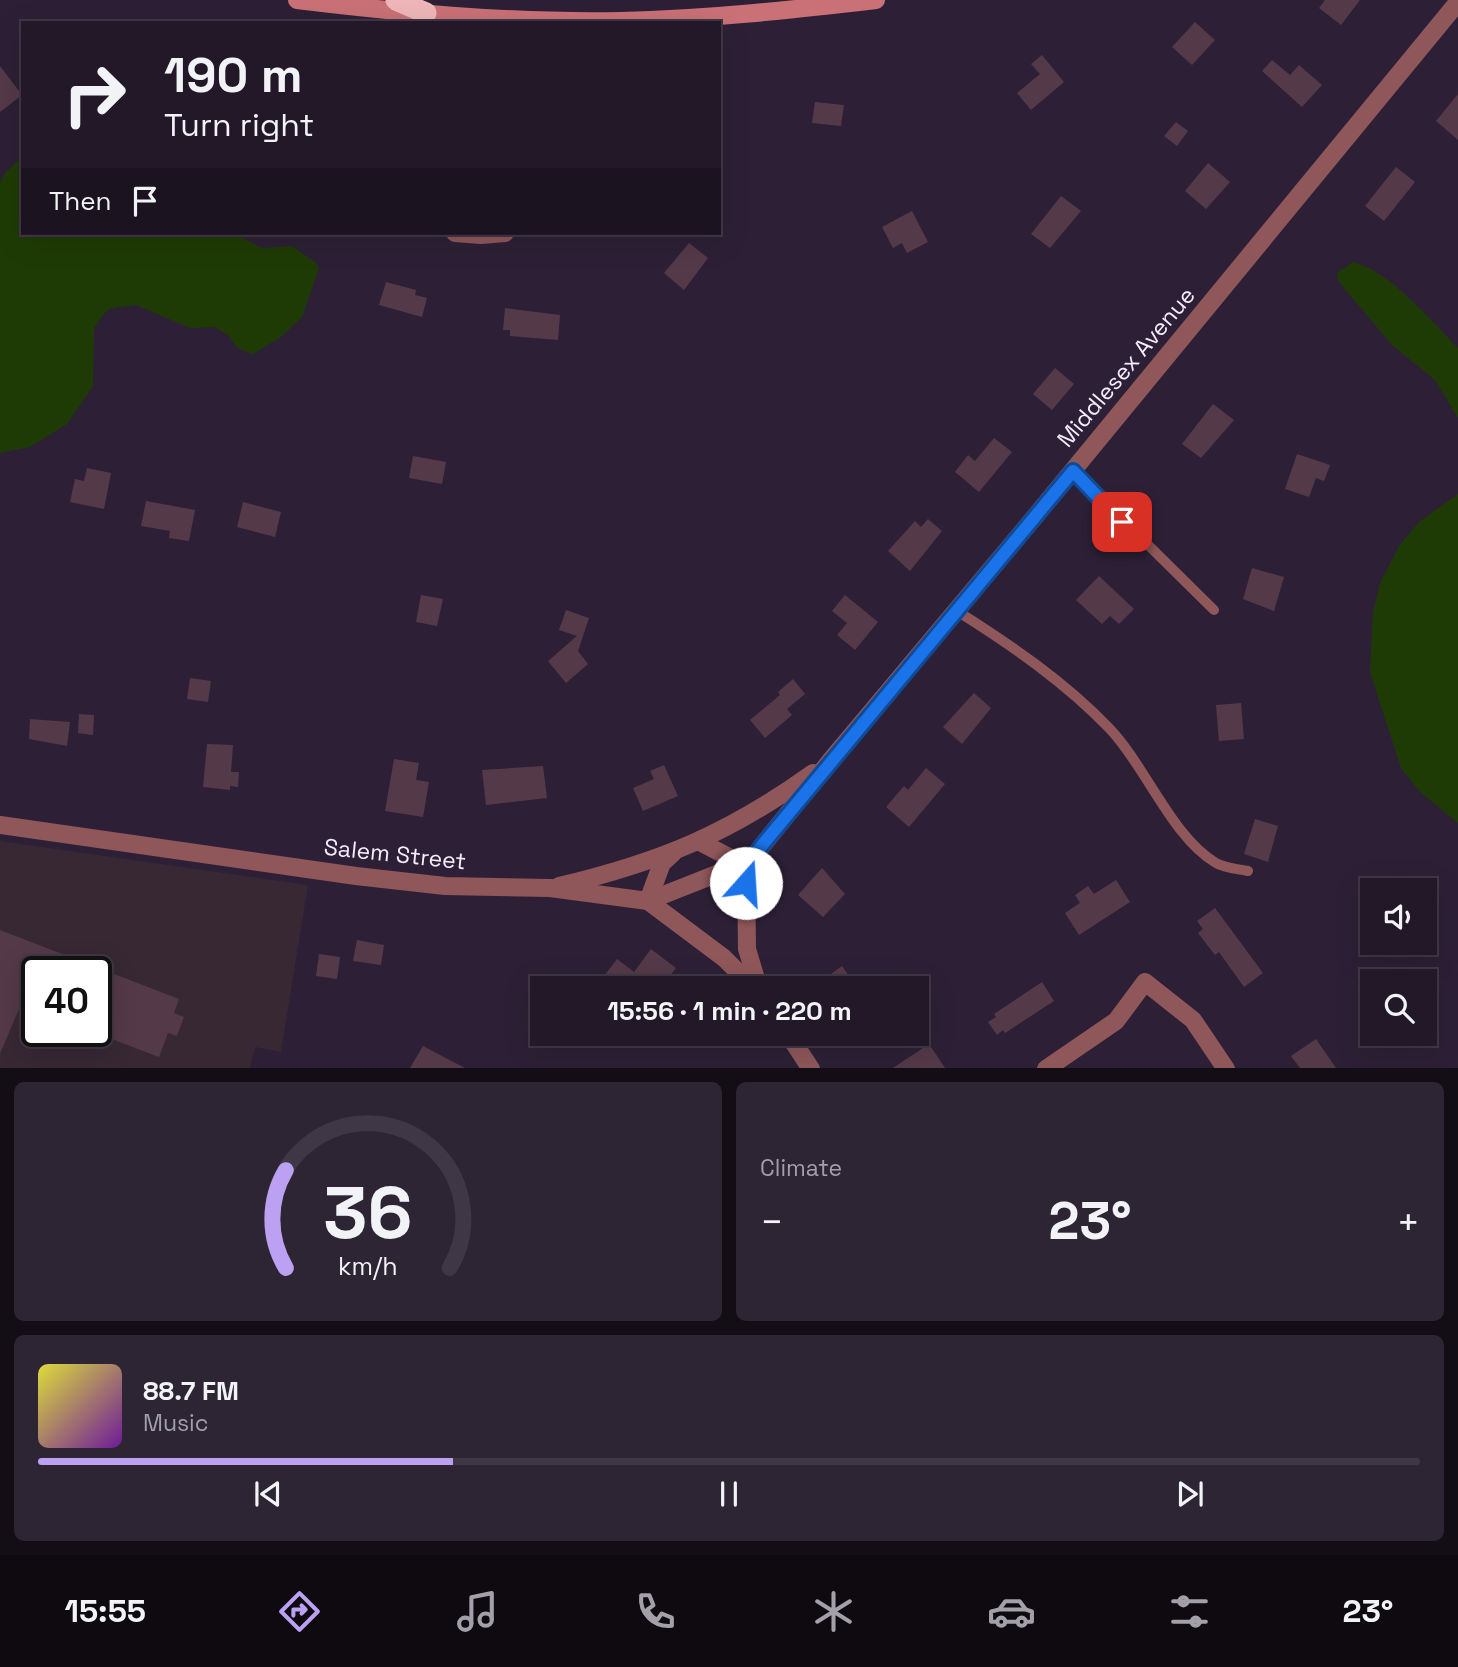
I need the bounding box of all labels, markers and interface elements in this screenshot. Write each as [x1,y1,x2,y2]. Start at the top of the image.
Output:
text: 190 m [164,44,302,106]
icon: right [49,49,140,140]
text: Turn right [164,105,314,145]
icon: arrive [126,182,164,220]
text: Then [49,184,112,218]
street label: Middlesex Avenue [1050,281,1202,453]
pin [1092,492,1152,552]
icon: arrive [1103,503,1141,541]
street label: Salem Street [323,832,467,876]
position arrow [709,846,783,920]
map controls [1360,878,1437,1046]
button: sound [1360,878,1437,955]
speed limit sign: 40 [21,956,112,1047]
button: search [1360,969,1437,1046]
text: 15:56 · 1 min · 220 m [607,994,852,1028]
text: Climate [760,1153,842,1183]
text: 36 [323,1166,413,1259]
text: 23° [1049,1188,1132,1254]
text: − [760,1198,784,1246]
text: + [1396,1198,1420,1246]
text: km/h [338,1249,398,1281]
text: 88.7 FM [143,1374,239,1408]
text: Music [143,1408,208,1438]
icon: previous [249,1475,287,1513]
icon: pause [710,1475,748,1513]
icon: next [1171,1475,1209,1513]
icon: directions [275,1587,324,1636]
icon: music [453,1587,502,1636]
icon: phone [631,1587,680,1636]
icon: climate [809,1587,858,1636]
icon: car [987,1587,1036,1636]
icon: filters [1165,1587,1214,1636]
text: 15:55 [64,1591,146,1631]
text: 23° [1342,1591,1393,1631]

